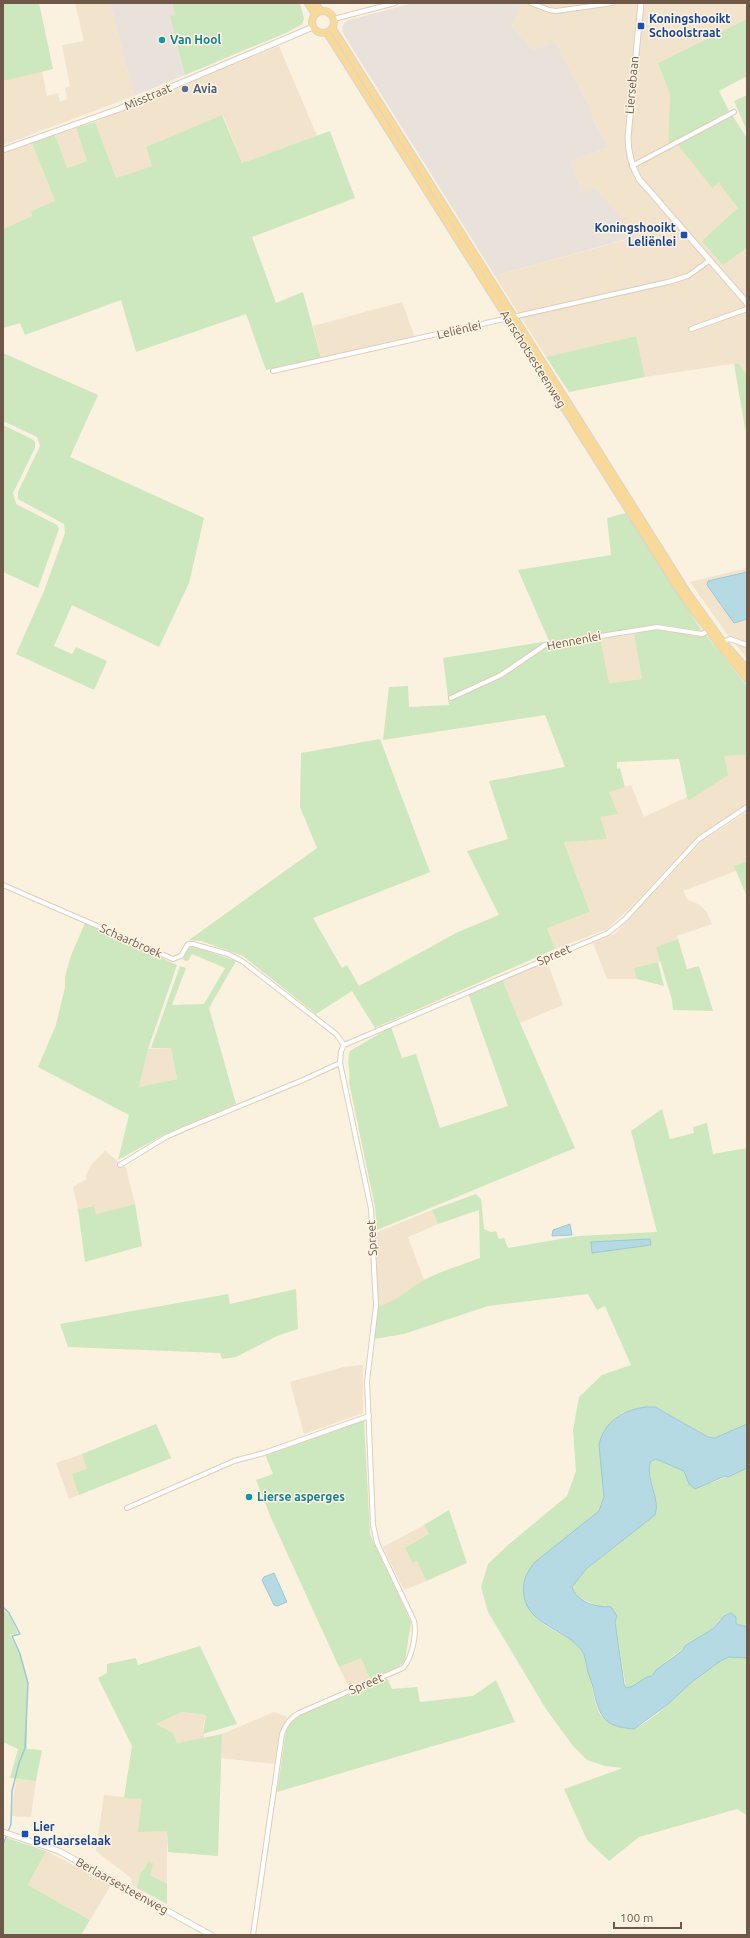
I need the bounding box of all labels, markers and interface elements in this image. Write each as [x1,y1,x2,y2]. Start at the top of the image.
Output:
place label: Koningshooikt Schoolstraat [649,12,731,39]
marker: Koningshooikt Schoolstraat [636,21,646,31]
place label: Van Hool [170,33,222,46]
marker: Van Hool [157,35,167,45]
street label: Liersebaan [622,55,641,115]
street label: Misstraat [122,81,174,112]
place label: Avia [193,82,217,95]
marker: Avia [180,84,190,94]
place label: Koningshooikt Leliënlei [594,221,676,248]
marker: Koningshooikt Leliënlei [679,230,689,240]
street label: Aarschotsesteenweg [498,308,569,410]
street label: Leliënlei [436,318,482,341]
street label: Hennenlei [546,629,602,652]
street label: Schaarbroek [98,921,164,960]
street label: Spreet [535,941,573,968]
street label: Spreet [364,1220,379,1256]
place label: Lierse asperges [257,1490,345,1503]
marker: Lierse asperges [244,1492,254,1502]
street label: Spreet [347,1670,385,1697]
place label: Lier Berlaarselaak [33,1820,111,1847]
marker: Lier Berlaarselaak [20,1829,30,1839]
street label: Berlaarsesteenweg [74,1855,171,1916]
scale bar [614,1904,681,1930]
text: 100 m [620,1911,653,1924]

